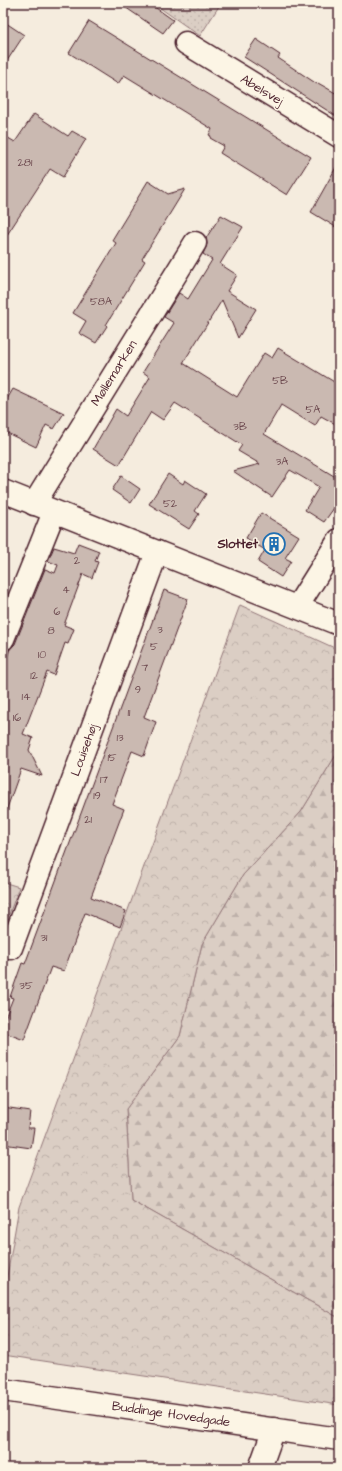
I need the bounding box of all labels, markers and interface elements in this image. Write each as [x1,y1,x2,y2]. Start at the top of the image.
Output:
street label: Abelsvej [237,70,287,110]
house number: 281 [18,155,33,170]
house number: 58A [90,294,112,309]
street label: Møllemarken [87,336,142,409]
house number: 5B [272,373,288,388]
house number: 5A [306,402,320,417]
house number: 3B [233,419,247,434]
house number: 3A [276,454,288,469]
house number: 52 [163,496,178,511]
building icon: Slottet [261,531,287,557]
place label: Slottet [216,535,259,553]
house number: 2 [74,553,81,568]
house number: 4 [62,582,70,597]
house number: 6 [54,604,61,619]
house number: 3 [157,622,163,637]
house number: 8 [47,623,55,638]
house number: 5 [150,639,158,654]
house number: 10 [38,647,46,662]
house number: 7 [142,660,149,675]
house number: 12 [30,668,39,683]
house number: 9 [135,682,141,697]
house number: 14 [22,689,31,704]
house number: 11 [128,705,131,720]
house number: 16 [13,710,21,725]
street label: Louisehøj [66,721,102,779]
house number: 13 [116,730,124,745]
house number: 15 [107,750,117,765]
house number: 17 [100,772,108,787]
house number: 19 [93,788,101,803]
house number: 21 [84,812,92,827]
house number: 31 [40,930,48,945]
house number: 35 [19,978,33,993]
street label: Buddinge Hovedgade [111,1397,231,1432]

